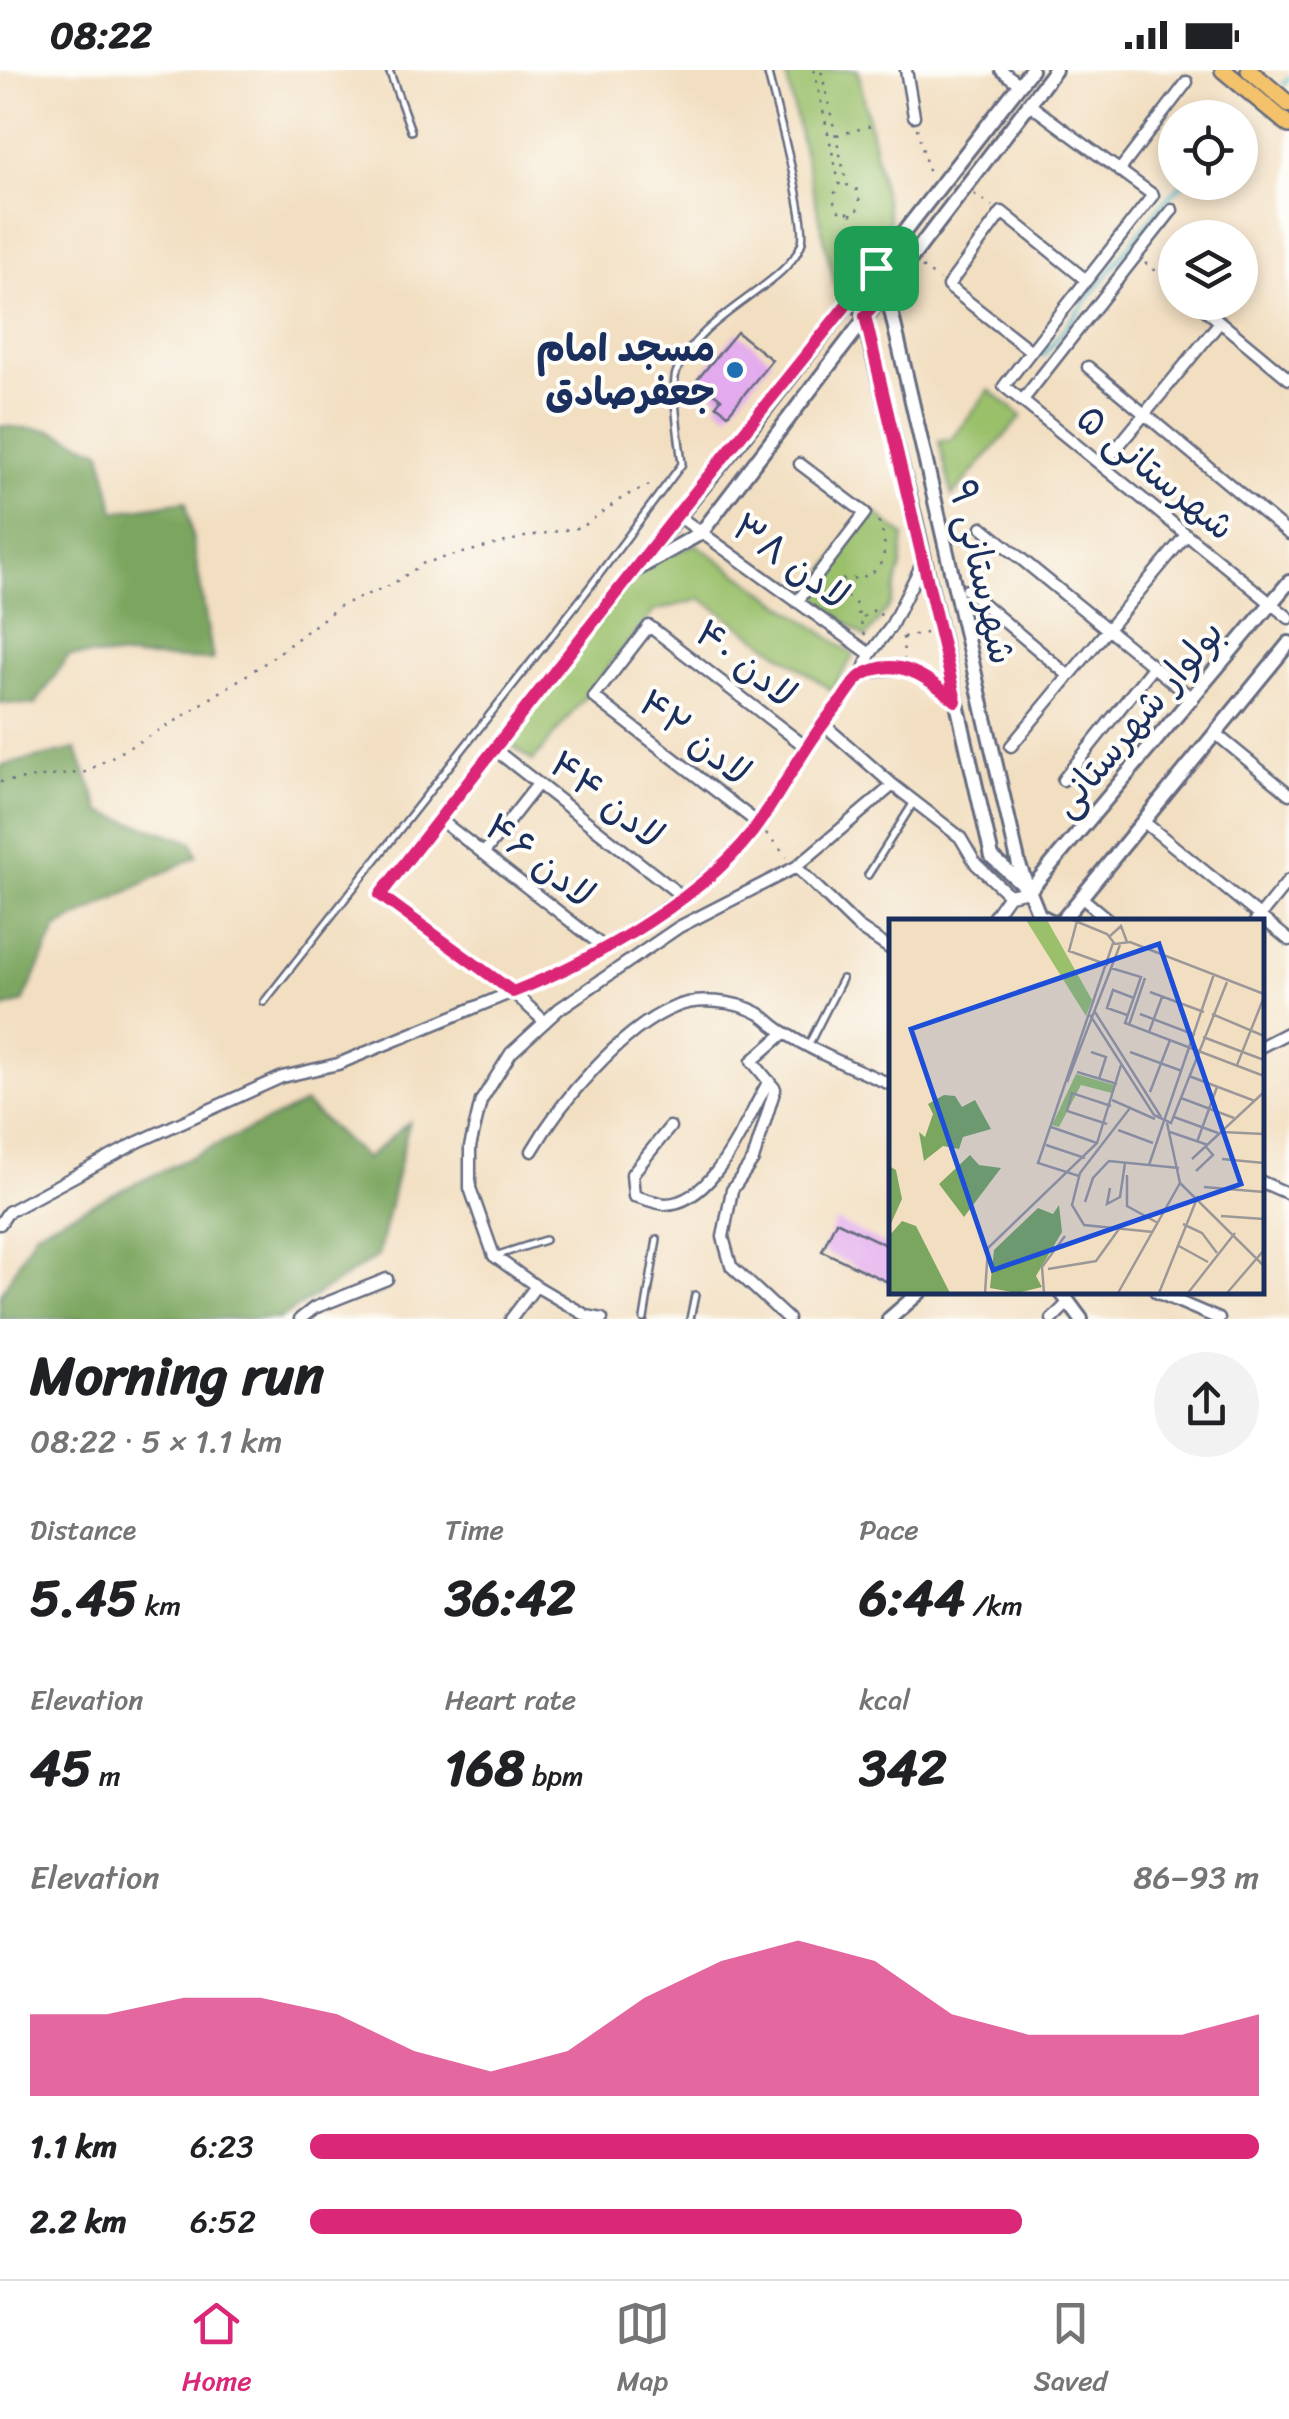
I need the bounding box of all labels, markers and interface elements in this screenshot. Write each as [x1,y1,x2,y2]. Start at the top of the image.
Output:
text: 08:22 [50,2,152,69]
map controls [1158,100,1258,320]
button: locate [1158,100,1258,200]
button: layers [1158,220,1258,320]
pin [834,226,919,311]
icon: arrive [849,241,904,296]
place label: مسجد امام جعفرصادق [536,315,715,426]
marker: مسجد امام جعفرصادق [724,359,746,381]
street label: شهرستانی ۵ [1061,387,1251,558]
street label: شهرستانی ۹ [929,473,1036,671]
street label: لادن ۳۸ [717,495,864,628]
street label: لادن ۴۰ [679,601,812,726]
street label: بولوار شهرستانی [1033,604,1241,833]
street label: لادن ۴۲ [623,671,766,804]
street label: لادن ۴۴ [534,732,680,867]
street label: لادن ۴۶ [469,795,610,926]
inset map [889,919,1264,1294]
text: Morning run [30,1327,324,1424]
button: share [1154,1352,1259,1457]
text: 08:22 · 5 × 1.1 km [30,1413,282,1470]
text: Distance [30,1505,136,1554]
text: Time [445,1505,504,1554]
text: Pace [859,1505,919,1554]
text: 5.45 [30,1554,137,1643]
text: 36:42 [445,1554,576,1643]
text: 6:44 [859,1554,965,1643]
text: km [137,1581,181,1630]
text: /km [965,1581,1023,1630]
text: Elevation [30,1675,143,1724]
text: Heart rate [445,1675,576,1724]
text: kcal [859,1675,910,1724]
text: 45 [30,1724,92,1813]
text: 168 [445,1724,525,1813]
text: 342 [859,1724,947,1813]
text: m [92,1751,121,1800]
text: bpm [525,1751,584,1800]
text: Elevation [30,1849,160,1906]
text: 86–93 m [1133,1849,1259,1906]
text: 1.1 km [30,2118,117,2175]
text: 6:23 [190,2118,254,2175]
text: 2.2 km [30,2193,126,2250]
text: 6:52 [190,2193,256,2250]
tab: Home [182,2296,252,2405]
tab: Map [615,2296,670,2405]
tab: Saved [1033,2296,1107,2405]

